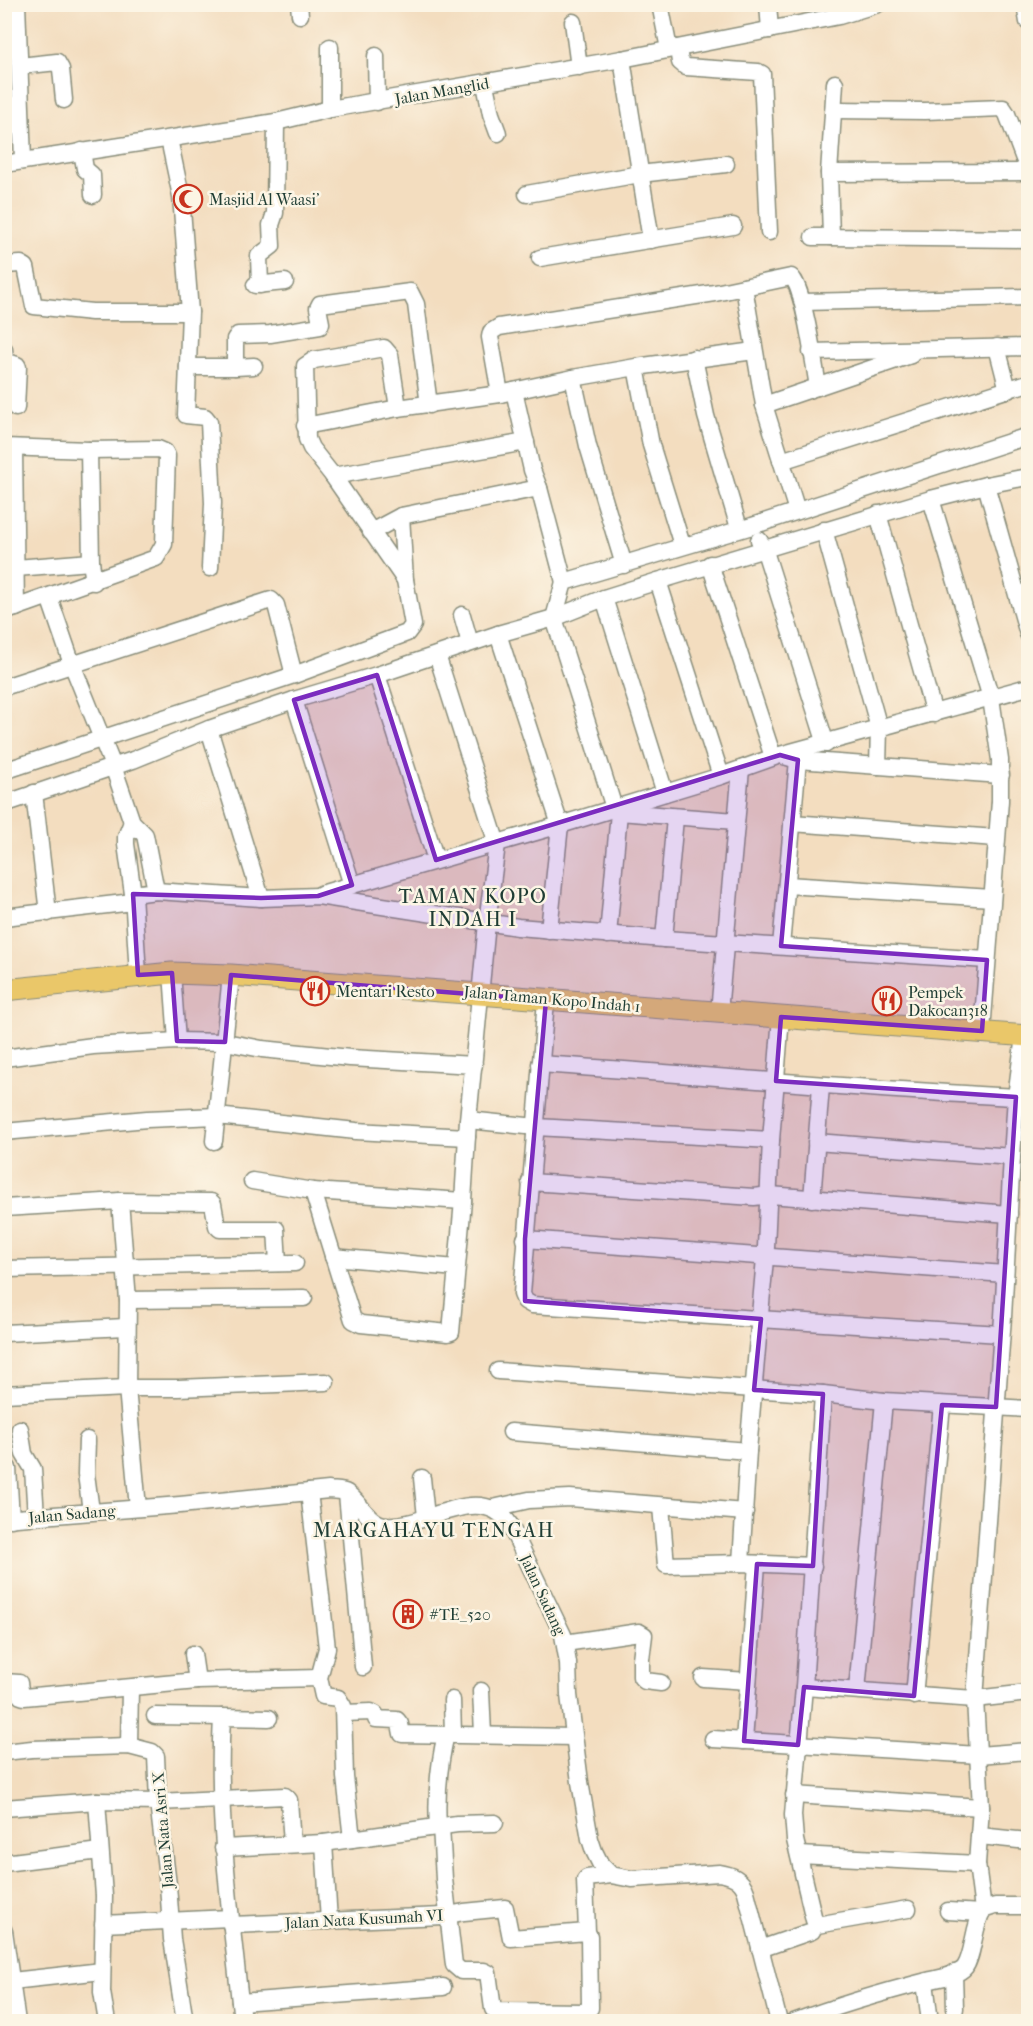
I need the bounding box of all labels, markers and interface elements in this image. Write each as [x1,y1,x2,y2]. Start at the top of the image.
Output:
street label: Jalan Manglid [391,73,491,109]
mosque icon: Masjid Al Waasi' [172,183,204,215]
place label: Masjid Al Waasi' [209,190,320,209]
district label: TAMAN KOPO INDAH I [399,885,547,931]
restaurant icon: Mentari Resto [299,975,331,1007]
place label: Mentari Resto [336,982,435,1001]
street label: Jalan Taman Kopo Indah 1 [461,982,641,1016]
place label: Pempek Dakocan318 [908,983,988,1020]
restaurant icon: Pempek Dakocan318 [871,985,903,1017]
street label: Jalan Sadang [26,1501,117,1527]
district label: MARGAHAYU TENGAH [313,1519,555,1542]
street label: Jalan Sadang [515,1550,570,1639]
building icon: #TE_520 [392,1598,424,1630]
place label: #TE_520 [429,1605,491,1624]
street label: Jalan Nata Asri X [148,1770,178,1891]
street label: Jalan Nata Kusumah VI [282,1905,444,1933]

